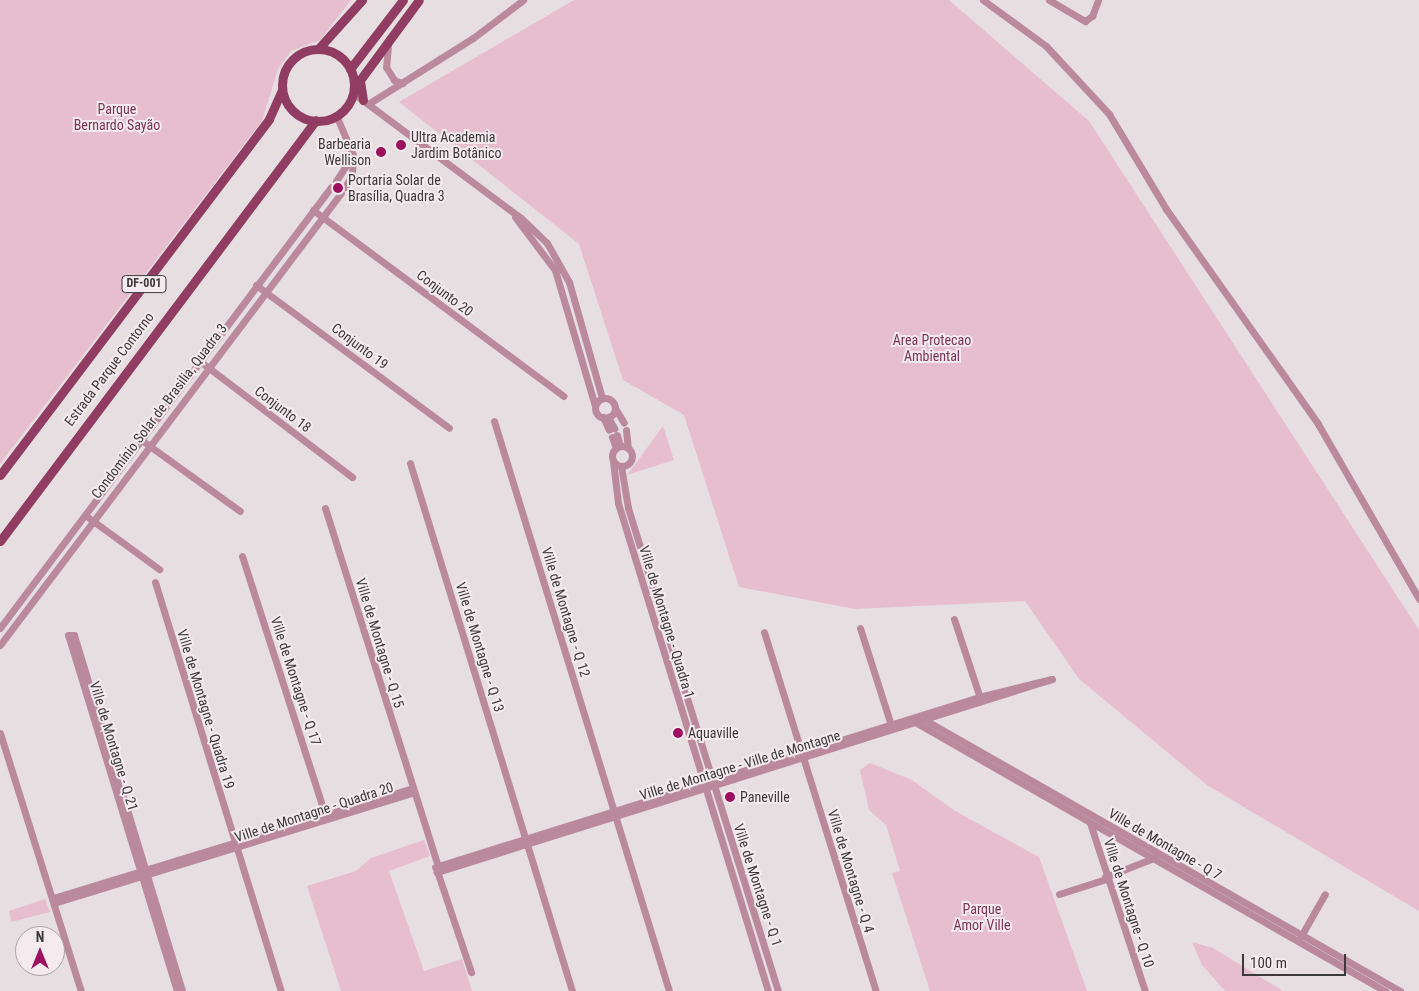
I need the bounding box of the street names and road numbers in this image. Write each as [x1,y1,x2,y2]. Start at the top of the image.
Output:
street label: Conjunto 20 [413,266,477,320]
road number: DF-001 [120,274,168,294]
street label: Estrada Parque Contorno [61,309,157,429]
street label: Conjunto 19 [328,319,392,373]
street label: Condomínio Solar de Brasilia, Quadra 3 [88,320,230,502]
street label: Conjunto 18 [251,382,315,436]
street label: Ville de Montagne - Quadra 1 [636,544,698,700]
street label: Ville de Montagne - Q 12 [538,545,594,679]
street label: Ville de Montagne - Q 15 [352,576,408,710]
street label: Ville de Montagne - Q 13 [452,580,508,714]
street label: Ville de Montagne - Q 17 [267,614,325,748]
street label: Ville de Montagne - Quadra 19 [174,627,238,791]
street label: Ville de Montagne - Q 21 [86,679,142,813]
street label: Ville de Montagne - Ville de Montagne [638,726,842,804]
street label: Ville de Montagne - Quadra 20 [233,778,395,846]
street label: Ville de Montagne - Q 7 [1105,805,1225,883]
street label: Ville de Montagne - Q 4 [824,807,878,935]
street label: Ville de Montagne - Q 1 [730,822,786,948]
street label: Ville de Montagne - Q 10 [1100,836,1158,970]

